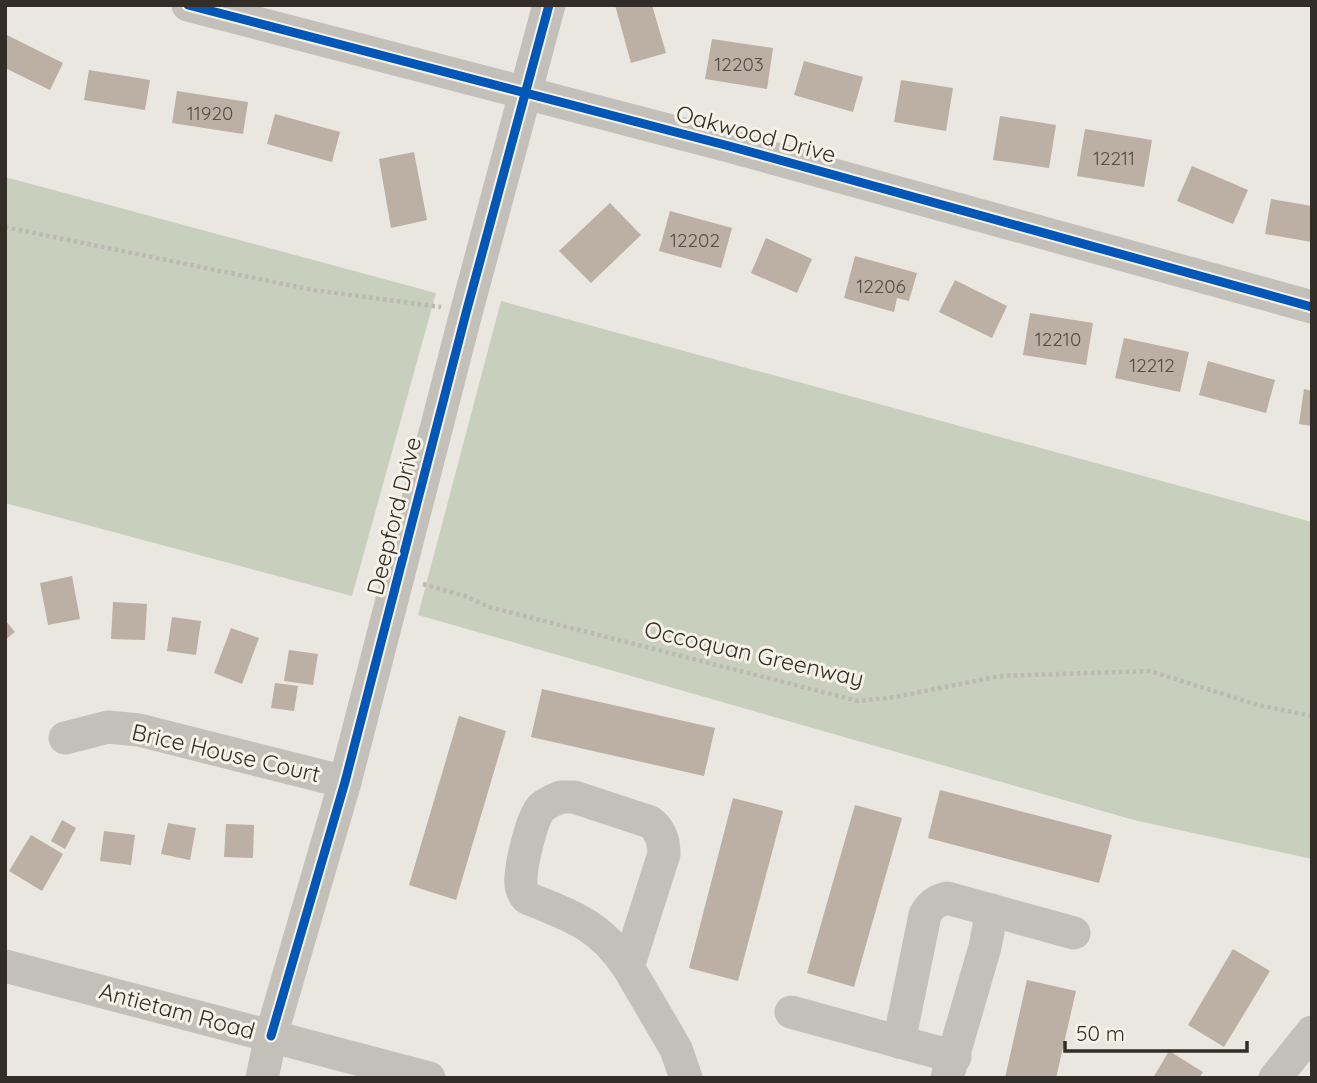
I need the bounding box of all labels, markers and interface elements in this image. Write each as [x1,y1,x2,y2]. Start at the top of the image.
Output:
house number: 12203 [714,52,764,76]
street label: Oakwood Drive [673,98,839,169]
house number: 11920 [187,101,233,125]
house number: 12211 [1093,146,1135,170]
house number: 12202 [670,228,720,252]
house number: 12206 [856,274,906,298]
house number: 12210 [1035,327,1081,351]
house number: 12212 [1129,353,1175,377]
street label: Deepford Drive [360,434,427,598]
street label: Occoquan Greenway [642,614,867,693]
street label: Brice House Court [129,717,323,788]
street label: Antietam Road [96,976,258,1045]
scale bar [1065,1010,1247,1054]
text: 50 m [1076,1020,1125,1046]

